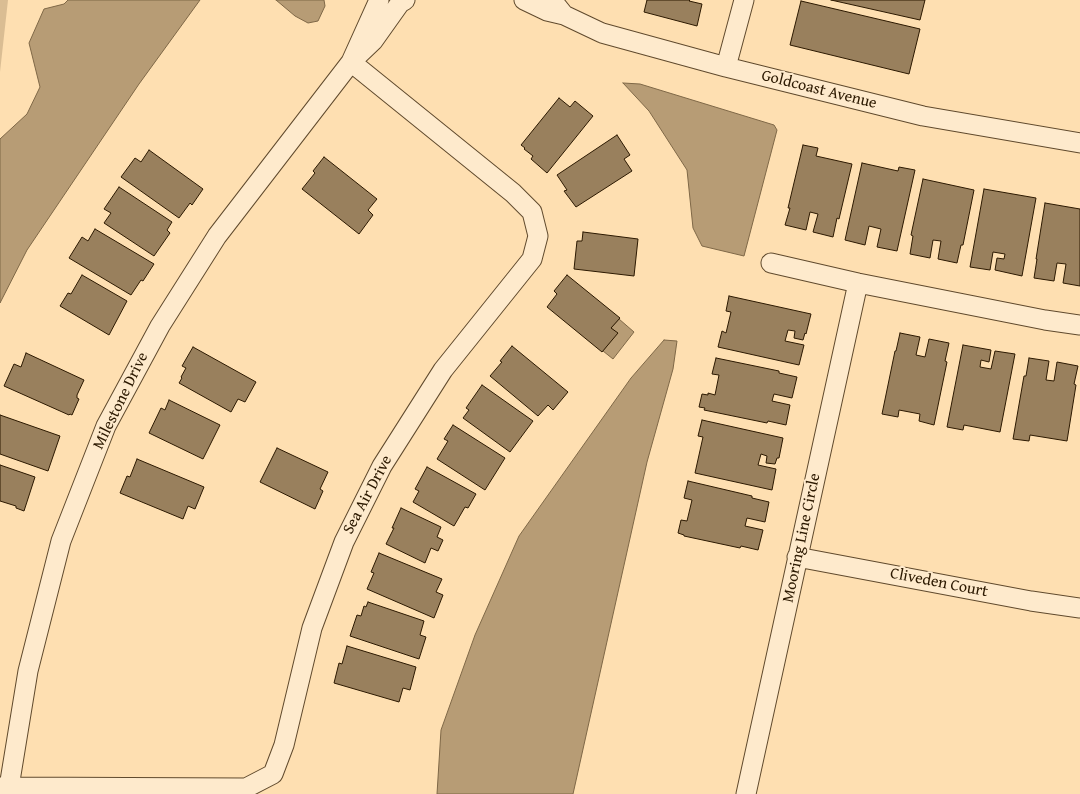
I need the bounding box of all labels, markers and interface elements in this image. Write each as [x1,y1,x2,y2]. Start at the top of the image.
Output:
street label: Goldcoast Avenue [759,66,879,114]
street label: Milestone Drive [89,349,153,453]
street label: Sea Air Drive [339,452,397,538]
street label: Mooring Line Circle [779,472,825,604]
street label: Cliveden Court [889,564,989,602]

